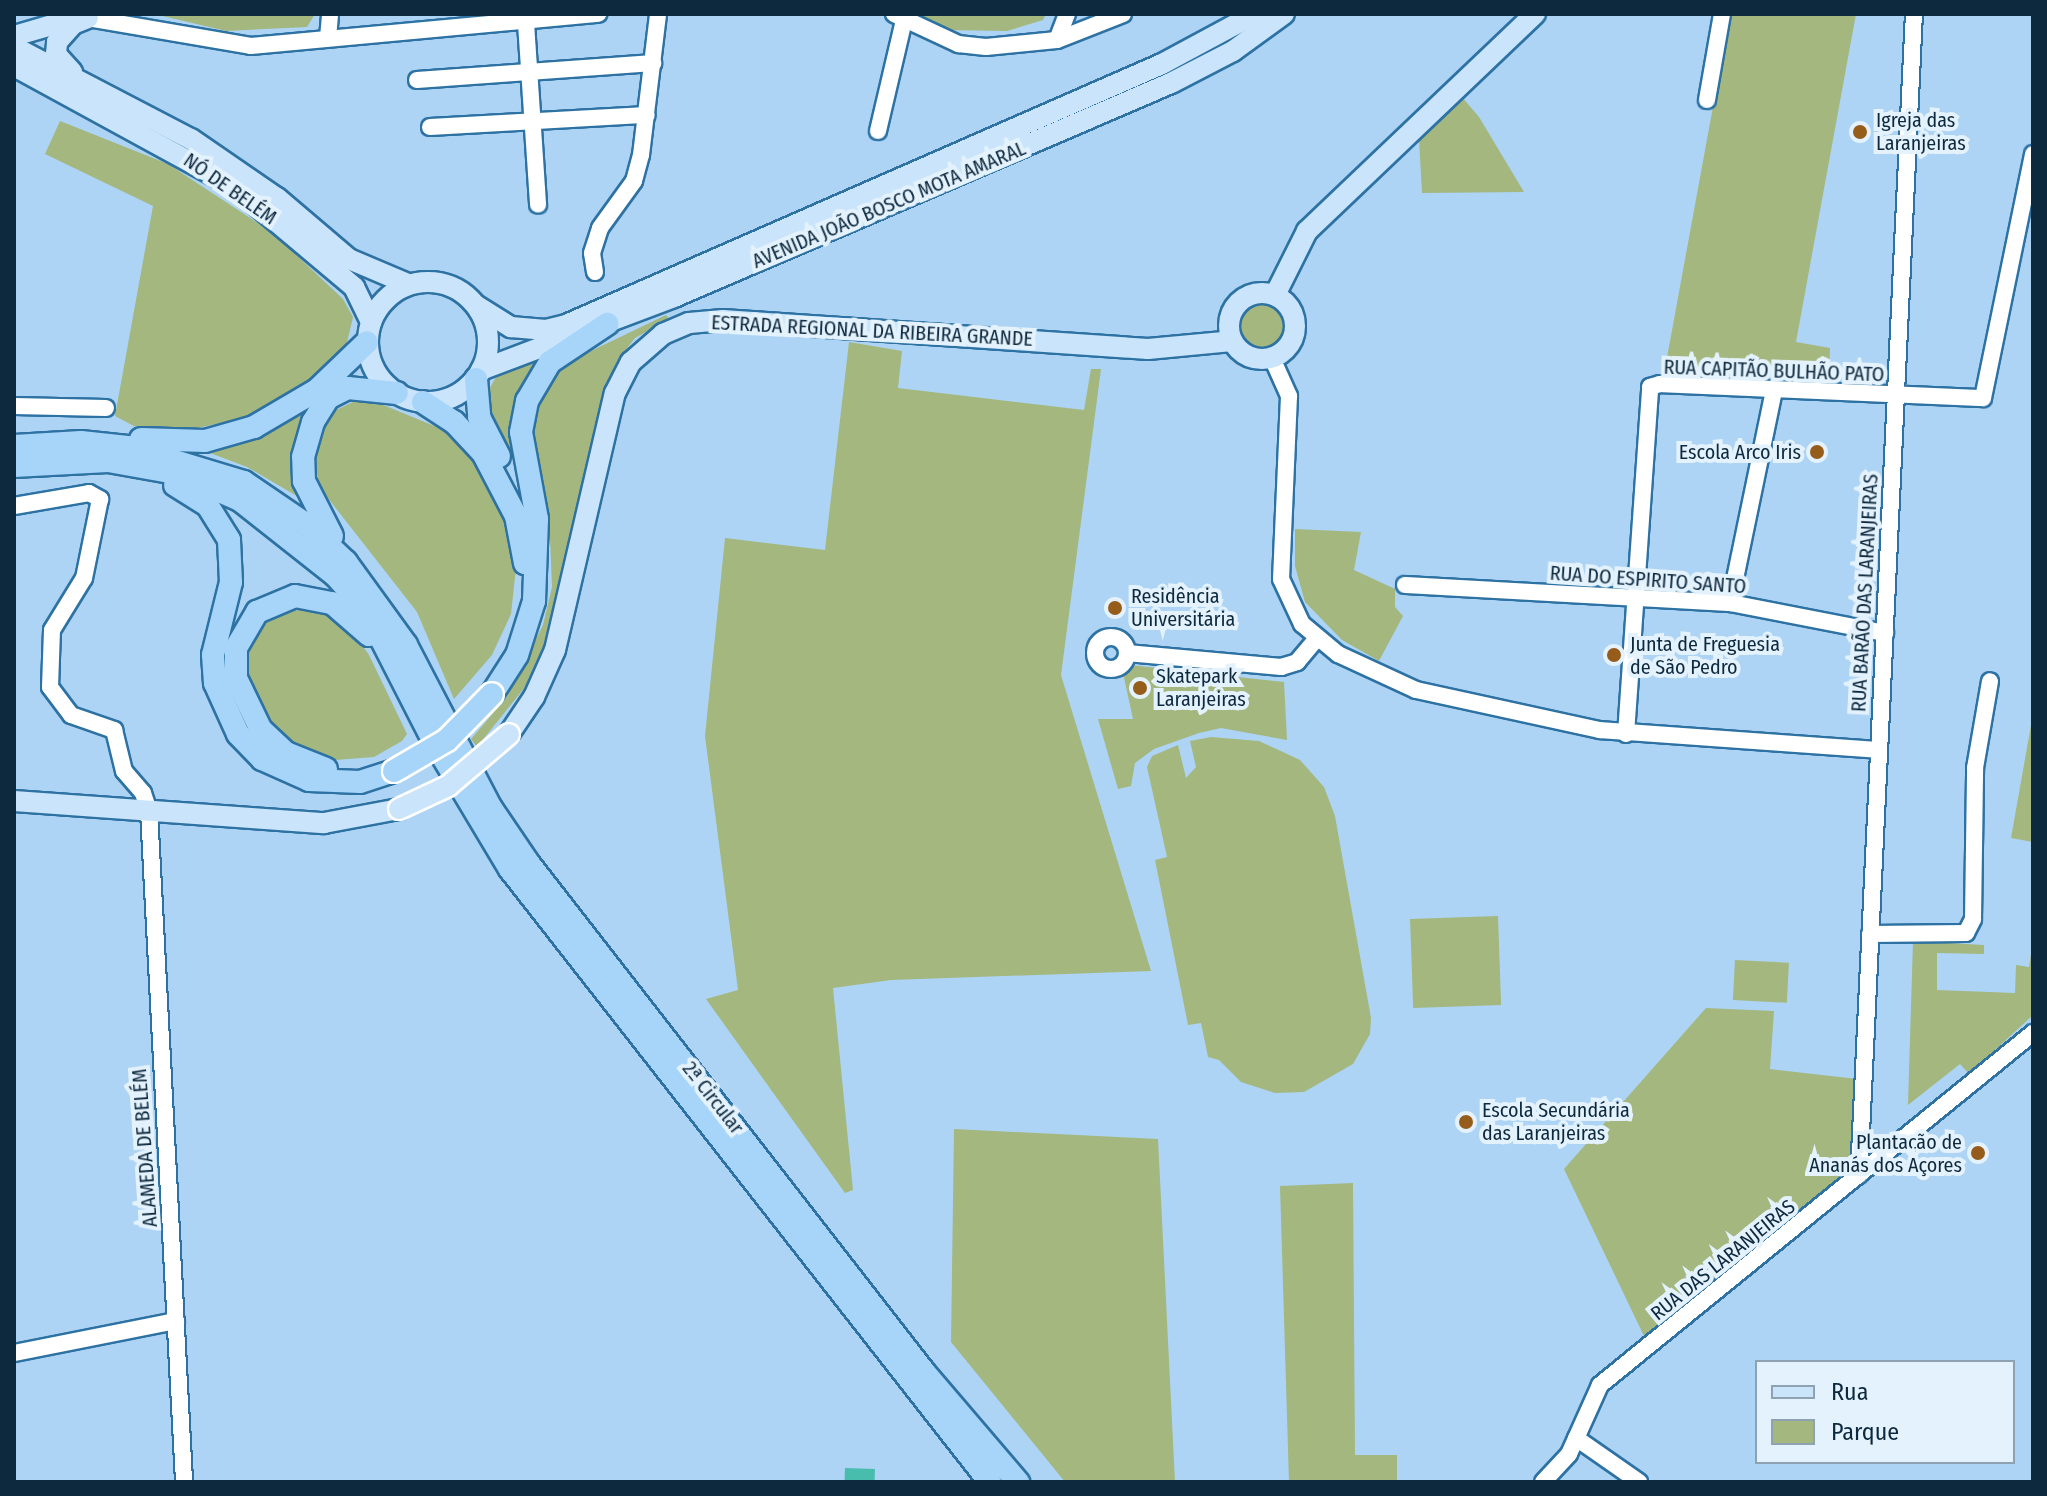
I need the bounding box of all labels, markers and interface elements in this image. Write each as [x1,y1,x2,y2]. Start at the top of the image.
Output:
place label: Igreja das Laranjeiras [1876,108,1966,155]
marker: Igreja das Laranjeiras [1851,123,1869,141]
street label: AVENIDA JOÃO BOSCO MOTA AMARAL [749,136,1029,274]
street label: NÓ DE BELÉM [179,148,281,230]
street label: ESTRADA REGIONAL DA RIBEIRA GRANDE [711,311,1033,351]
street label: RUA CAPITÃO BULHÃO PATO [1663,355,1885,387]
place label: Escola Arco Iris [1679,440,1801,464]
marker: Escola Arco Iris [1808,443,1826,461]
street label: RUA BARÃO DAS LARANJEIRAS [1847,473,1883,713]
street label: RUA DO ESPIRITO SANTO [1549,561,1747,599]
place label: Residência Universitária [1131,584,1235,631]
marker: Residência Universitária [1106,599,1124,617]
place label: Junta de Freguesia de São Pedro [1630,632,1780,679]
marker: Junta de Freguesia de São Pedro [1605,646,1623,664]
place label: Skatepark Laranjeiras [1156,664,1246,711]
marker: Skatepark Laranjeiras [1131,679,1149,697]
street label: 2ª Circular [677,1057,749,1139]
street label: ALAMEDA DE BELÉM [127,1068,163,1228]
place label: Escola Secundária das Laranjeiras [1482,1098,1630,1145]
marker: Escola Secundária das Laranjeiras [1457,1113,1475,1131]
place label: Plantação de Ananás dos Açores [1809,1130,1962,1177]
marker: Plantação de Ananás dos Açores [1969,1144,1987,1162]
street label: RUA DAS LARANJEIRAS [1646,1195,1800,1325]
legend [1755,1360,2015,1464]
text: Rua [1831,1378,1868,1406]
text: Parque [1831,1418,1899,1446]

